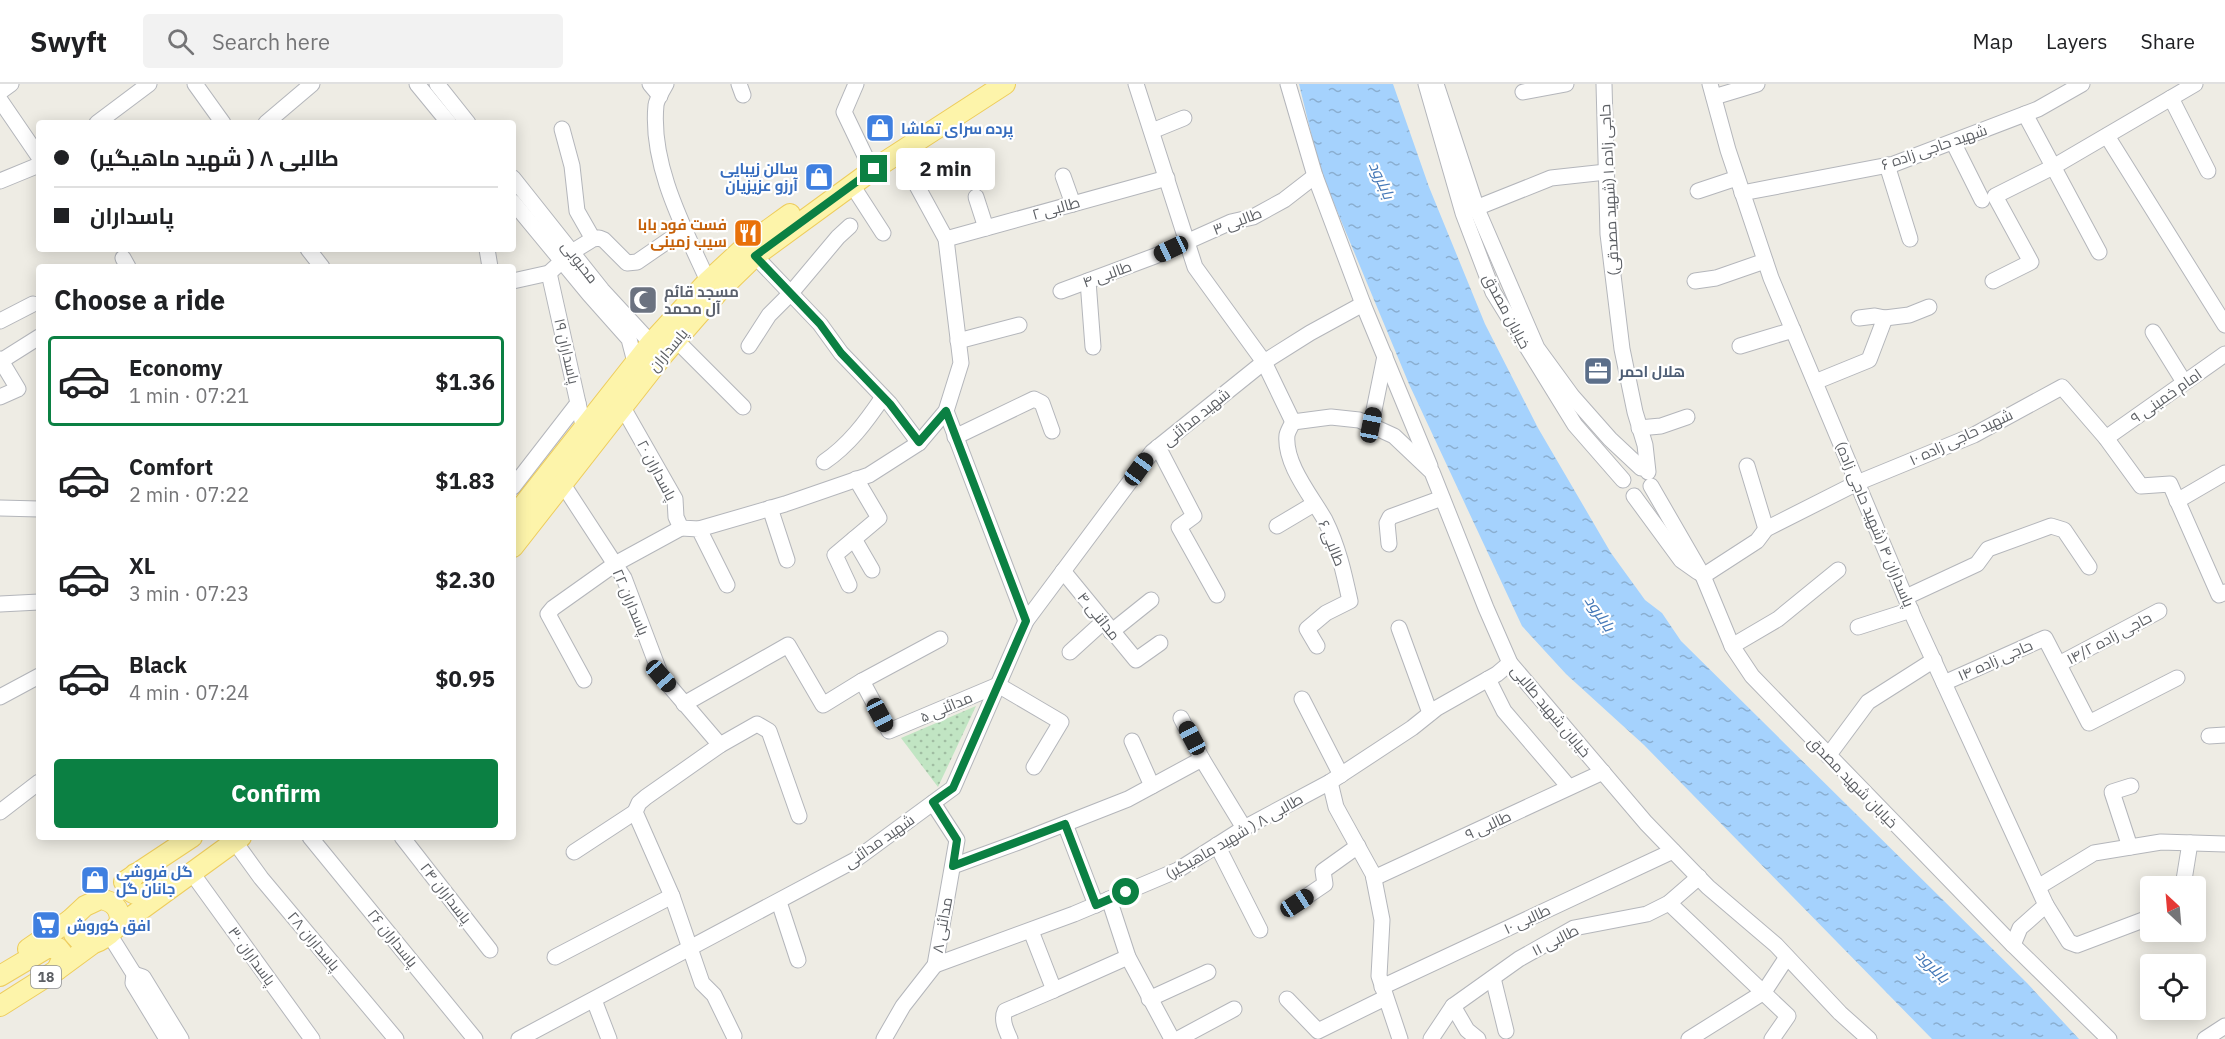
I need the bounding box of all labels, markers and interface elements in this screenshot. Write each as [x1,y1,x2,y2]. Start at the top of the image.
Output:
search box [143,14,563,68]
text: Swyft [30,23,107,60]
icon: search [164,25,197,58]
text: Search here [212,27,330,56]
text: Map [1973,27,2013,55]
text: Layers [2046,27,2108,55]
text: Share [2141,27,2195,55]
street label: حاجی زاده ۱ (شهید مصدقی) [1595,104,1624,276]
shop icon: پرده سرای تماشا [864,112,896,144]
place label: پرده سرای تماشا [901,119,1014,140]
street label: شهید حاجی زاده ۶ [1878,120,1990,175]
text: طالبی ۸ ( شهید ماهیگیر) [90,143,339,172]
callout: 2 min [895,148,994,190]
route end [860,155,887,182]
text: 2 min [919,155,972,182]
water label: بابلرود [1365,158,1399,203]
place label: سالن زیبایی آرزو عزیزیان [720,159,798,195]
shop icon: سالن زیبایی آرزو عزیزیان [803,161,835,193]
street label: طالبی ۲ [1030,192,1082,225]
text: پاسداران [90,201,174,230]
street label: طالبی ۳ [1210,203,1265,240]
place label: فست فود بابا سیب زمینی [637,215,727,251]
restaurant icon: فست فود بابا سیب زمینی [732,217,764,249]
car [1151,233,1191,265]
street label: محبوبی [557,237,603,288]
street label: طالبی ۴ [1080,256,1134,293]
street label: خیابان مصدق [1478,270,1535,352]
text: Choose a ride [54,282,225,317]
place label: مسجد قائم آل محمد [664,282,739,318]
mosque icon: مسجد قائم آل محمد [627,284,659,316]
street label: پاسداران ۱۹ [549,316,584,386]
street label: پاسداران [644,324,692,376]
text: Economy [129,353,223,382]
icon: car [57,354,111,408]
office icon: هلال احمر [1582,355,1614,387]
place label: هلال احمر [1618,362,1685,381]
street label: امام خمینی ۹ [2127,364,2206,428]
text: $1.36 [435,367,495,396]
text: 1 min · 07:21 [129,382,249,409]
street label: شهید مدائنی [1158,384,1234,451]
street label: شهید حاجی زاده ۱۰ [1906,405,2016,470]
car [1359,406,1383,444]
street label: پاسداران ۲۰ [632,436,681,504]
street label: پاسداران ۴ (شهید حاجی زاده) [1831,438,1919,610]
car [1121,449,1157,489]
text: Comfort [129,452,213,481]
icon: car [57,453,111,507]
text: $1.83 [435,466,495,495]
text: 2 min · 07:22 [129,481,249,508]
street label: طالبی ۶ [1313,517,1350,569]
text: XL [129,551,155,580]
icon: car [57,552,111,606]
text: $2.30 [435,565,495,594]
street label: پاسداران ۲۲ [608,566,653,638]
text: 3 min · 07:23 [129,580,249,607]
street label: مدائنی ۴ [1073,588,1124,645]
water label: بابلرود [1581,591,1620,636]
street label: حاجی زاده ۱۴/۲ [2063,608,2155,669]
street label: حاجی زاده ۱۴ [1955,635,2036,686]
text: Black [129,650,187,679]
icon: car [57,651,111,705]
car [642,657,680,695]
street label: خیابان شهید طالبی [1506,661,1595,762]
text: $0.95 [435,664,495,693]
text: 4 min · 07:24 [129,679,249,706]
street label: مدائنی ۵ [917,687,975,727]
car [864,695,896,735]
car [1176,718,1208,758]
street label: خیابان شهید مصدق [1803,732,1902,833]
button: Confirm [54,759,498,828]
street label: طالبی ۸ ( شهید ماهیگیر) [1162,789,1307,884]
street label: طالبی ۹ [1462,806,1515,845]
street label: شهید مدائنی [840,810,918,873]
street label: پاسداران ۲۴ [415,859,476,928]
place label: گل فروشی جانان گل [116,862,193,898]
shop icon: گل فروشی جانان گل [79,864,111,896]
north arrow [2140,876,2206,942]
map controls [2140,876,2206,1020]
route start [1112,878,1139,905]
car [1277,886,1317,920]
street label: مدائنی ۸ [928,896,957,955]
street label: طالبی ۱۰ [1501,900,1554,939]
street label: پاسداران ۲۶ [363,905,422,972]
street label: پاسداران ۲۸ [283,907,344,975]
supermarket icon: افق کوروش [30,909,62,941]
place label: افق کوروش [67,916,151,935]
street label: طالبی ۱۱ [1528,920,1582,961]
street label: پاسداران ۳۰ [223,923,280,990]
water label: بابلرود [1912,945,1955,988]
button: locate [2140,954,2206,1020]
road number: 18 [31,966,61,988]

